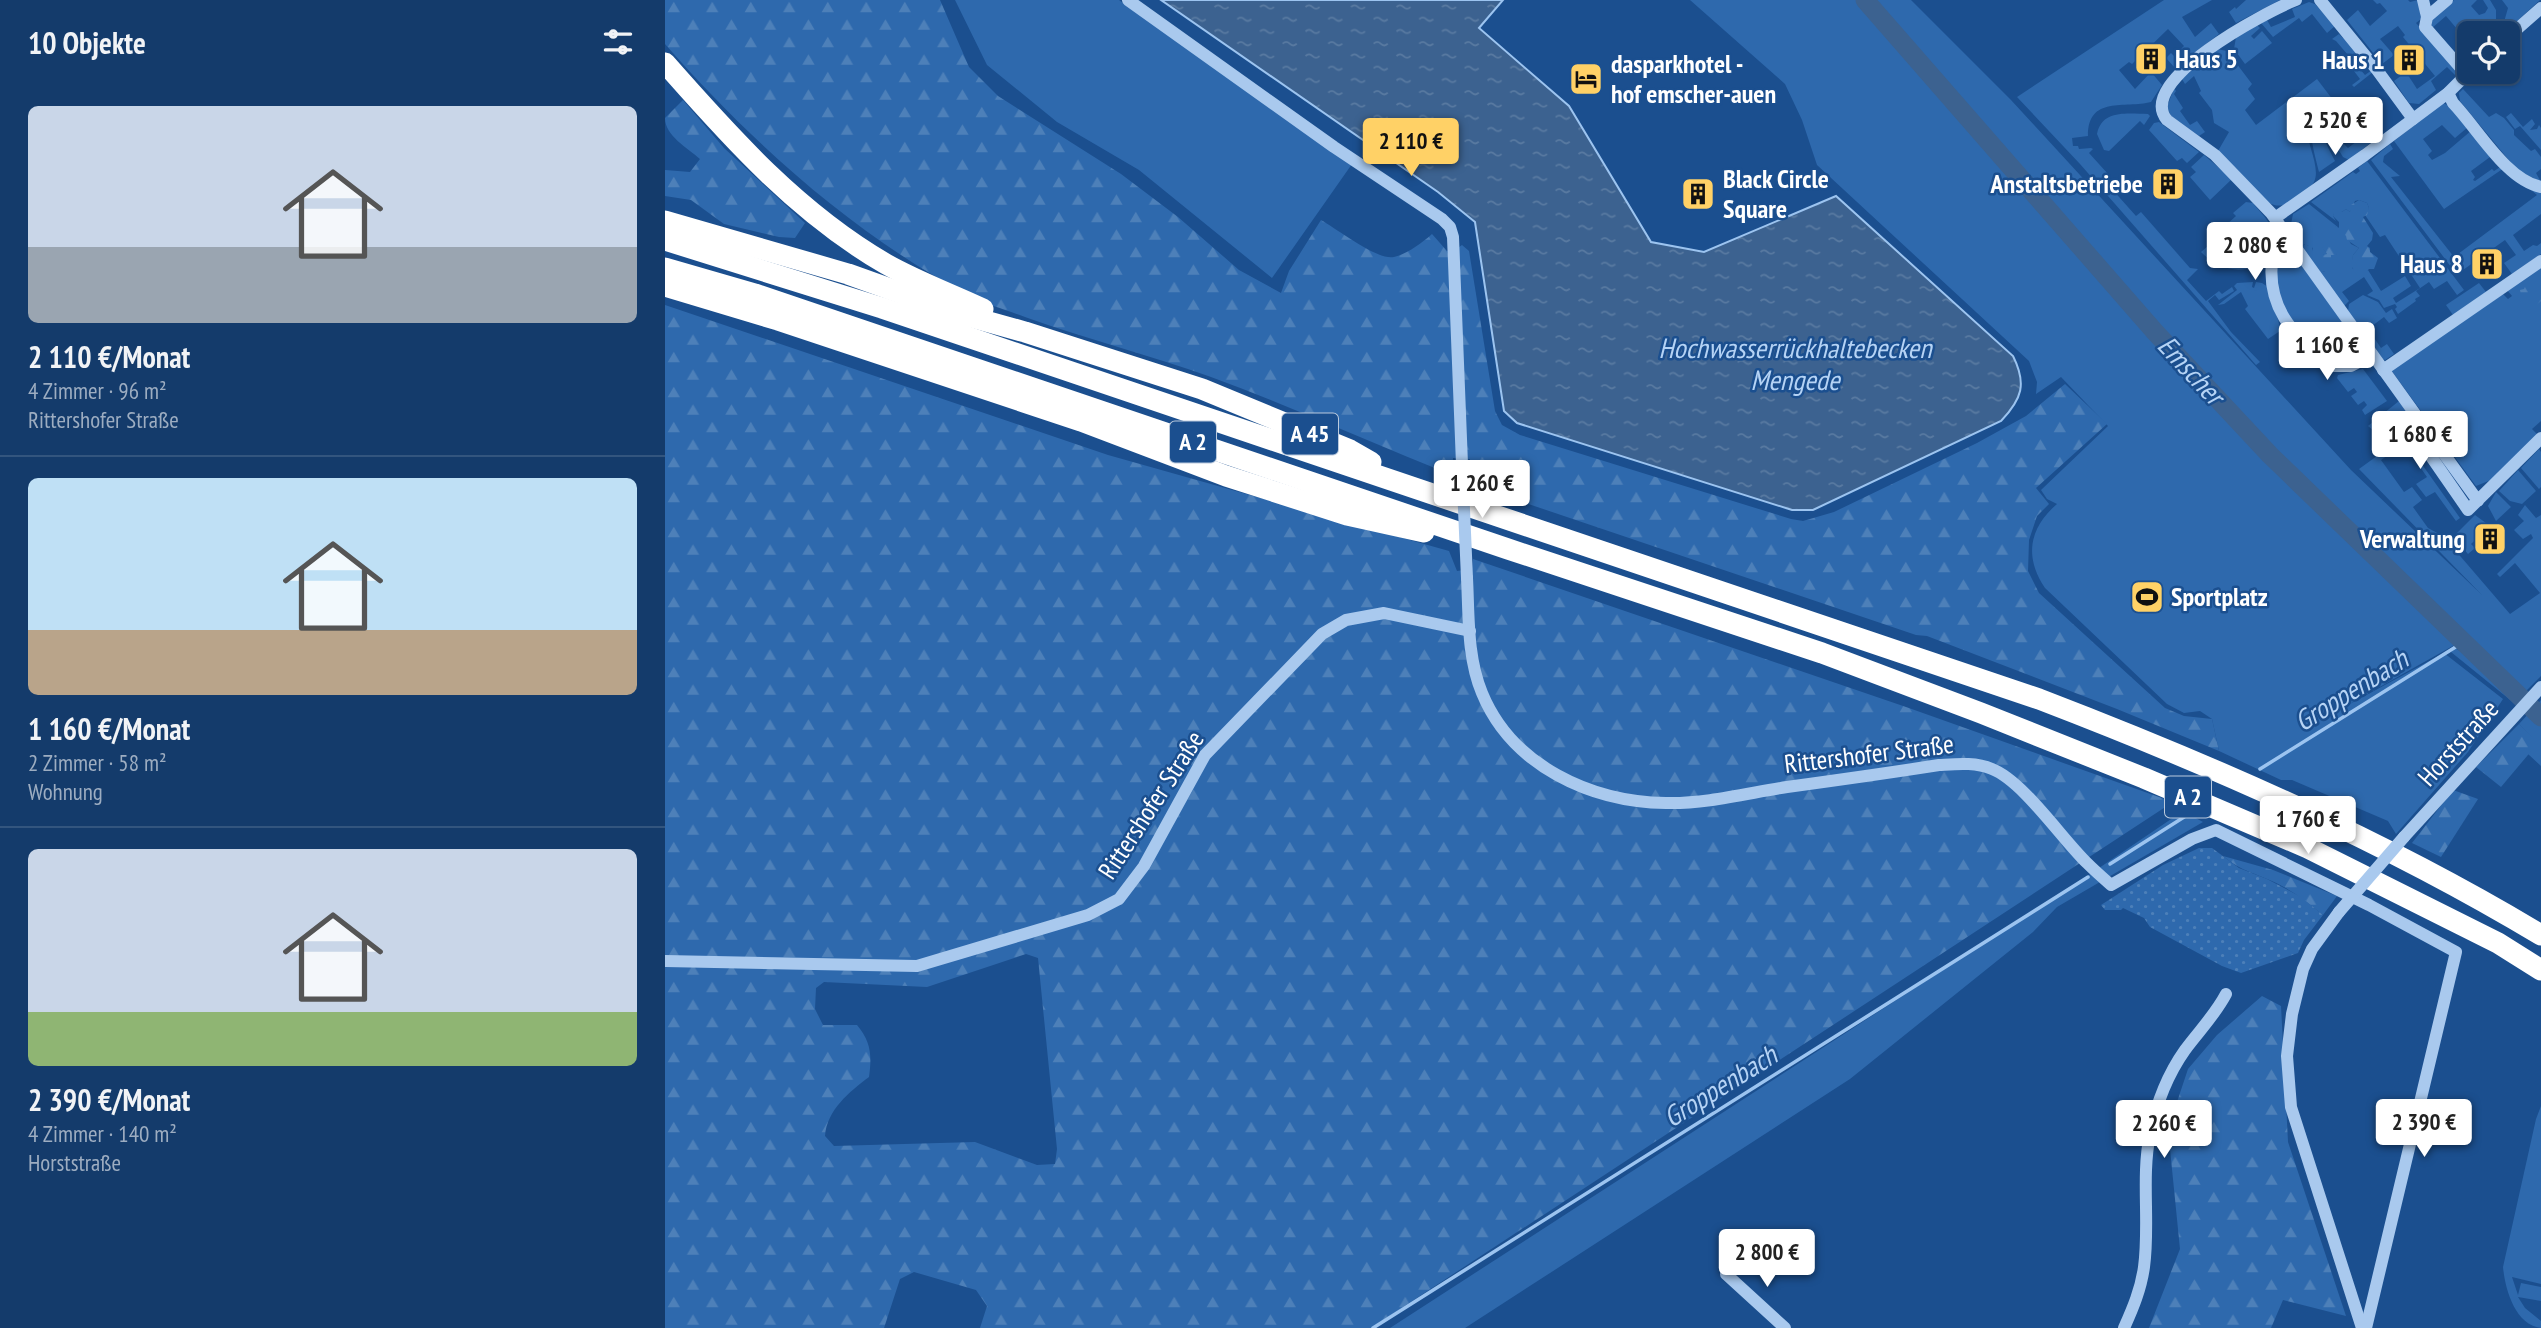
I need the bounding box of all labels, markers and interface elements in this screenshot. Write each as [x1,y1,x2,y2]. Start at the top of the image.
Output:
map controls [2457,21,2520,84]
button: locate [2457,21,2520,84]
text: 10 Objekte [28,23,146,62]
icon: filters [599,23,637,61]
building icon: Haus 5 [2132,40,2170,78]
building icon: Haus 1 [2390,41,2428,79]
place label: Haus 5 [2175,42,2238,75]
place label: Haus 1 [2322,43,2385,76]
place label: dasparkhotel - hof emscher-auen [1611,47,1776,110]
hotel icon: dasparkhotel - hof emscher-auen [1567,60,1605,98]
pin: 2 520 € [2270,97,2400,157]
text: 2 520 € [2303,105,2367,134]
pin: 2 110 € [1346,118,1476,178]
text: 2 110 € [1379,126,1443,155]
icon: home [270,151,396,277]
place label: Black Circle Square [1723,162,1829,225]
building icon: Anstaltsbetriebe [2149,165,2187,203]
place label: Anstaltsbetriebe [1989,167,2143,200]
building icon: Black Circle Square [1679,175,1717,213]
pin: 2 080 € [2190,222,2320,282]
text: 2 080 € [2223,230,2287,259]
building icon: Haus 8 [2468,245,2506,283]
place label: Haus 8 [2400,247,2463,280]
pin: 1 160 € [2262,322,2392,382]
water label: Emscher [2150,327,2236,415]
water label: Hochwasserrückhaltebecken Mengede [1659,329,1933,398]
text: 1 160 € [2295,330,2359,359]
text: 2 110 €/Monat [28,337,190,376]
text: 4 Zimmer · 96 m² [28,376,166,405]
text: Rittershofer Straße [28,405,179,434]
pin: 1 680 € [2355,412,2485,471]
road number: A 45 [1282,414,1338,454]
text: 1 680 € [2388,419,2452,448]
road number: A 2 [1170,422,1216,462]
pin: 1 260 € [1417,461,1547,520]
text: 1 260 € [1450,468,1514,497]
building icon: Verwaltung [2471,520,2509,558]
place label: Verwaltung [2359,522,2465,555]
icon: home [270,523,396,649]
sports icon: Sportplatz [2128,578,2166,616]
place label: Sportplatz [2171,580,2268,613]
water label: Groppenbach [2287,639,2416,739]
street label: Horststraße [2410,693,2505,793]
text: 1 160 €/Monat [28,709,190,748]
street label: Rittershofer Straße [1090,724,1211,885]
street label: Rittershofer Straße [1782,727,1955,780]
text: 2 Zimmer · 58 m² [28,748,166,777]
road number: A 2 [2165,776,2211,818]
text: Wohnung [28,777,103,806]
pin: 1 760 € [2243,796,2373,856]
text: 1 760 € [2276,804,2340,833]
icon: home [270,894,396,1020]
water label: Groppenbach [1656,1035,1785,1135]
text: 2 390 €/Monat [28,1080,190,1119]
pin: 2 260 € [2099,1100,2229,1160]
pin: 2 390 € [2359,1100,2489,1159]
text: 2 390 € [2392,1107,2456,1136]
text: 2 260 € [2132,1108,2196,1137]
text: 4 Zimmer · 140 m² [28,1119,177,1148]
text: Horststraße [28,1148,121,1177]
pin: 2 800 € [1702,1230,1832,1289]
text: 2 800 € [1735,1237,1799,1266]

